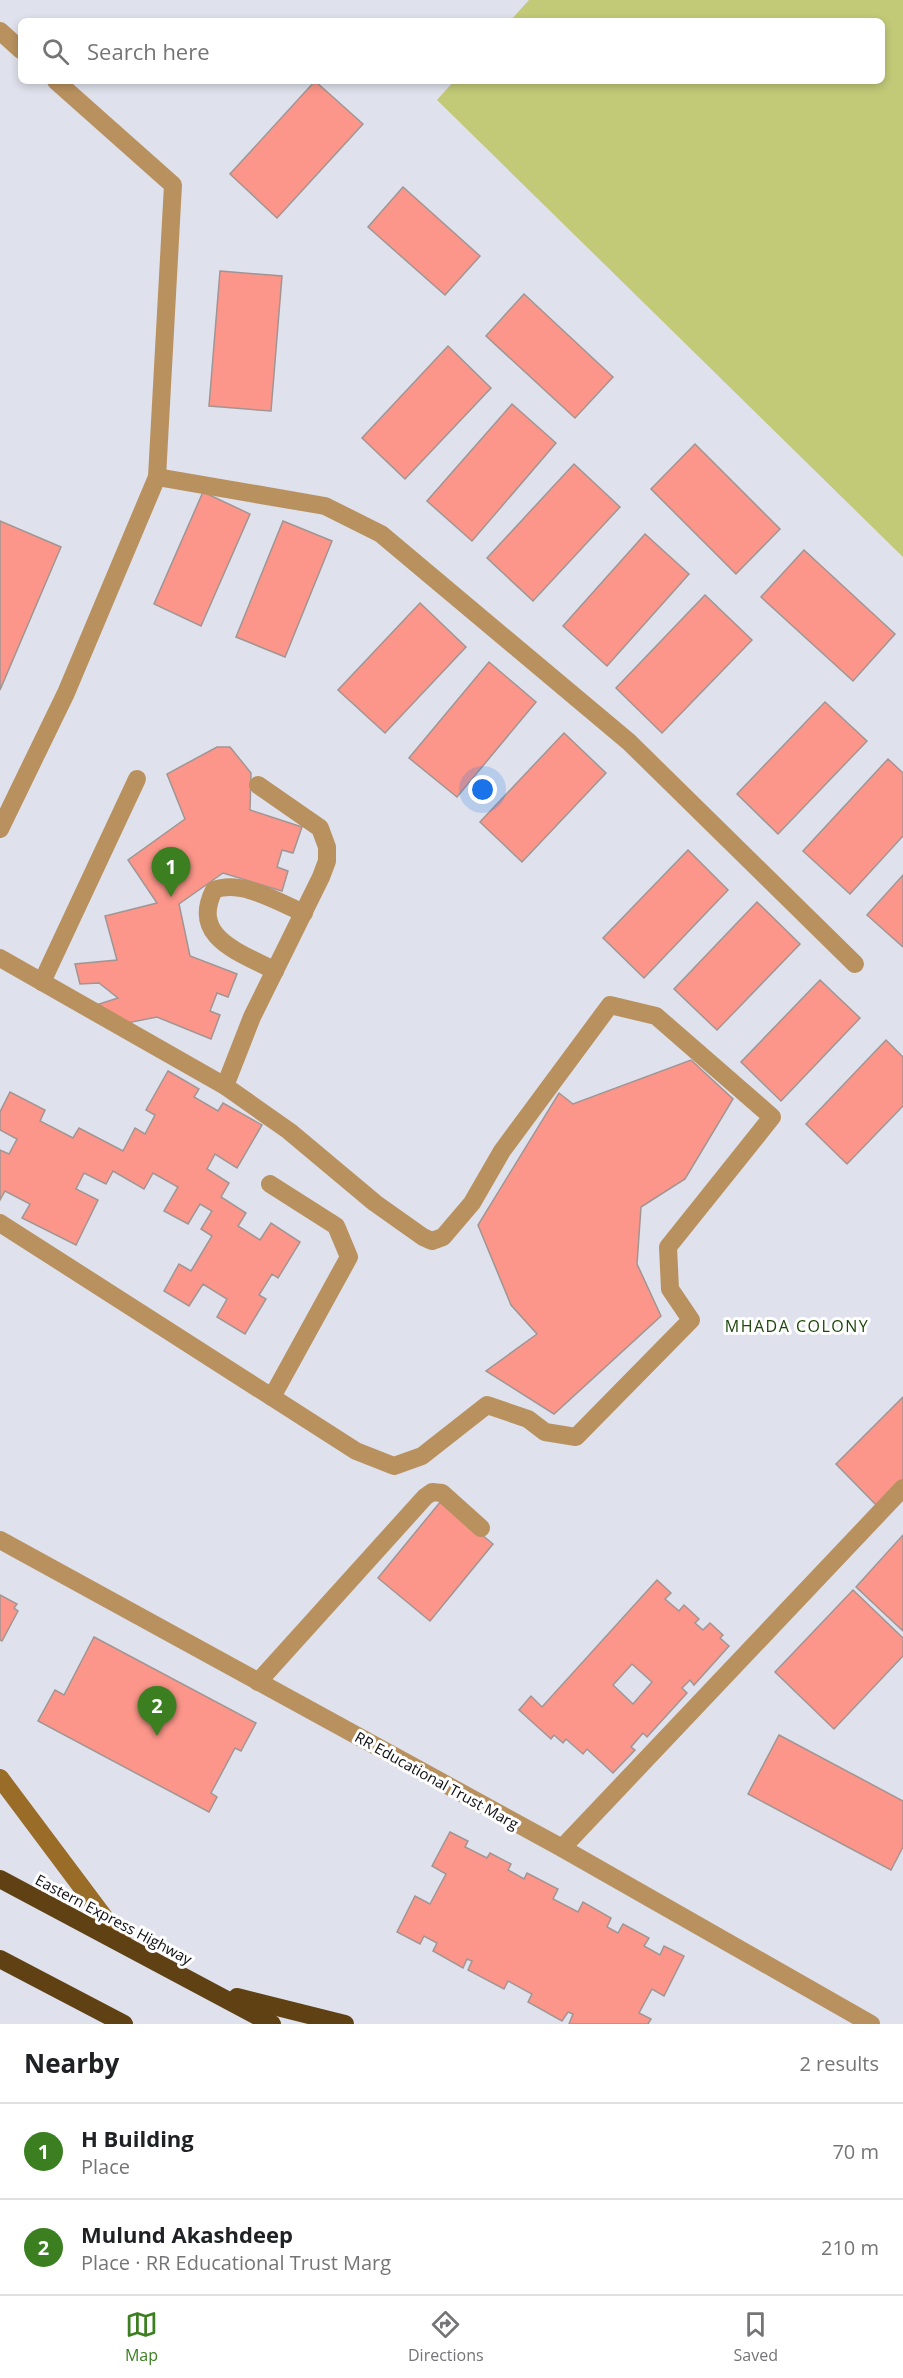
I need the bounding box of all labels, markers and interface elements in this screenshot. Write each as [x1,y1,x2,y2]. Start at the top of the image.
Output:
search box [18,18,885,84]
icon: search [39,35,72,68]
text: Search here [87,36,210,66]
your location [468,775,497,804]
pin: 1 [152,848,190,897]
district label: MHADA COLONY [725,1315,869,1337]
pin: 2 [138,1686,176,1736]
street label: RR Educational Trust Marg [352,1727,522,1833]
street label: Eastern Express Highway [32,1869,196,1969]
text: Nearby [24,2045,119,2081]
text: 2 results [799,2050,879,2077]
text: H Building [81,2123,194,2153]
text: 1 [38,2138,49,2165]
text: 70 m [832,2138,879,2165]
text: Place [81,2153,130,2180]
text: Mulund Akashdeep [81,2219,293,2249]
text: 2 [38,2234,49,2261]
text: 210 m [821,2234,879,2261]
text: Place · RR Educational Trust Marg [81,2249,391,2276]
tab: Map [125,2308,158,2366]
tab: Directions [408,2308,484,2366]
tab: Saved [734,2308,778,2366]

